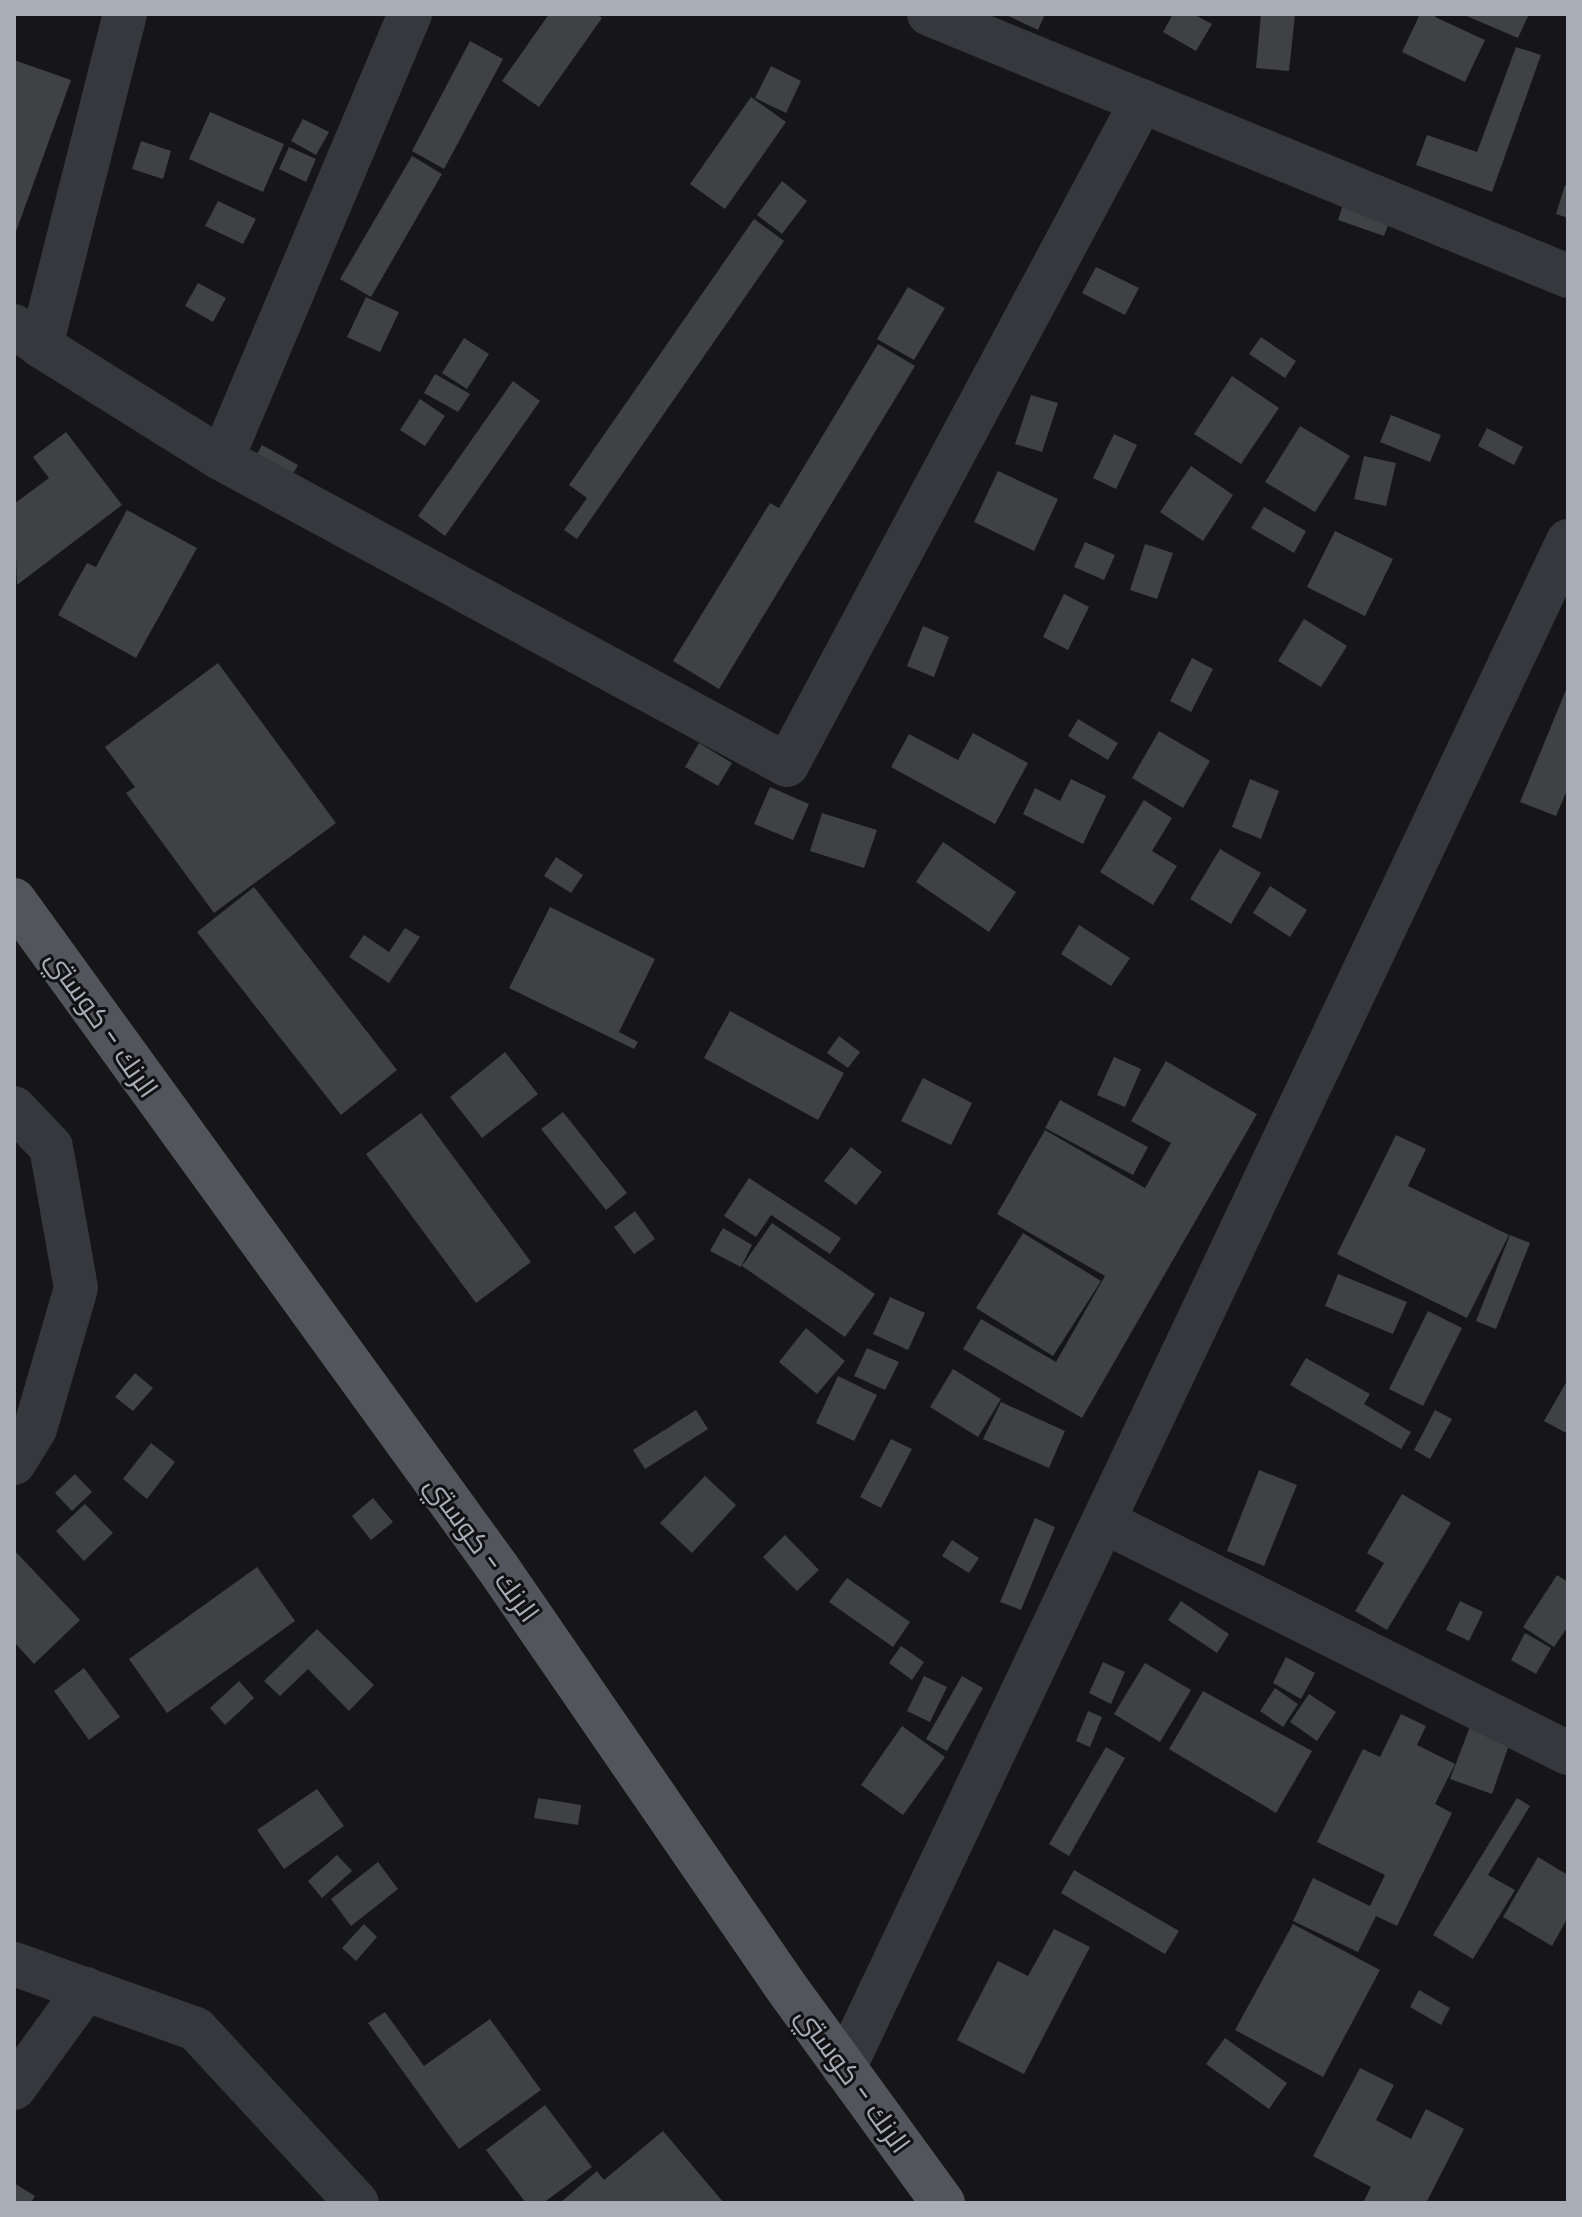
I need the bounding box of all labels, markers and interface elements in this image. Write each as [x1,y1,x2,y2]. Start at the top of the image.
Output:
street label: الرنك - كوستي [35,942,167,1107]
street label: الرنك - كوستي [414,1468,548,1631]
street label: الرنك - كوستي [785,1999,919,2162]

